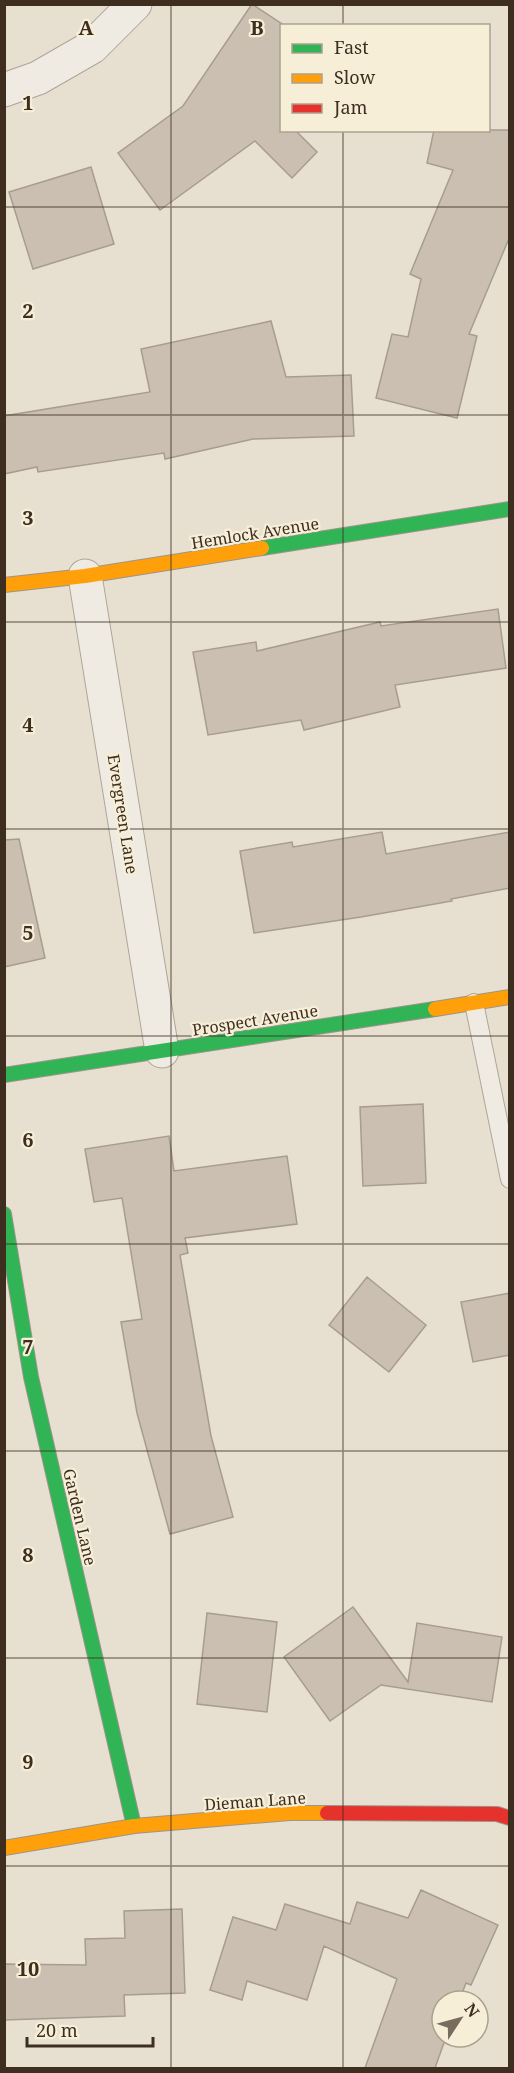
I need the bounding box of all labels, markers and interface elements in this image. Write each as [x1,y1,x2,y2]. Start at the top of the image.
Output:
text: A [78,14,94,41]
text: B [250,14,264,41]
legend [280,24,490,132]
text: Fast [334,35,369,59]
text: Slow [334,65,376,89]
text: 1 [22,89,34,116]
text: Jam [333,95,368,119]
text: 2 [22,297,34,324]
text: 3 [22,504,34,531]
street label: Hemlock Avenue [190,512,320,554]
text: 4 [22,711,34,738]
street label: Evergreen Lane [103,753,143,875]
text: 5 [22,919,34,946]
street label: Prospect Avenue [191,999,319,1041]
text: 6 [22,1126,34,1153]
text: 7 [22,1333,34,1360]
street label: Garden Lane [58,1466,102,1568]
text: 8 [22,1541,34,1568]
text: 9 [22,1748,34,1775]
street label: Dieman Lane [203,1786,307,1816]
text: 10 [17,1955,39,1982]
north arrow [430,1989,490,2049]
text: N [460,1999,485,2022]
scale bar [27,2010,153,2048]
text: 20 m [36,2018,78,2042]

